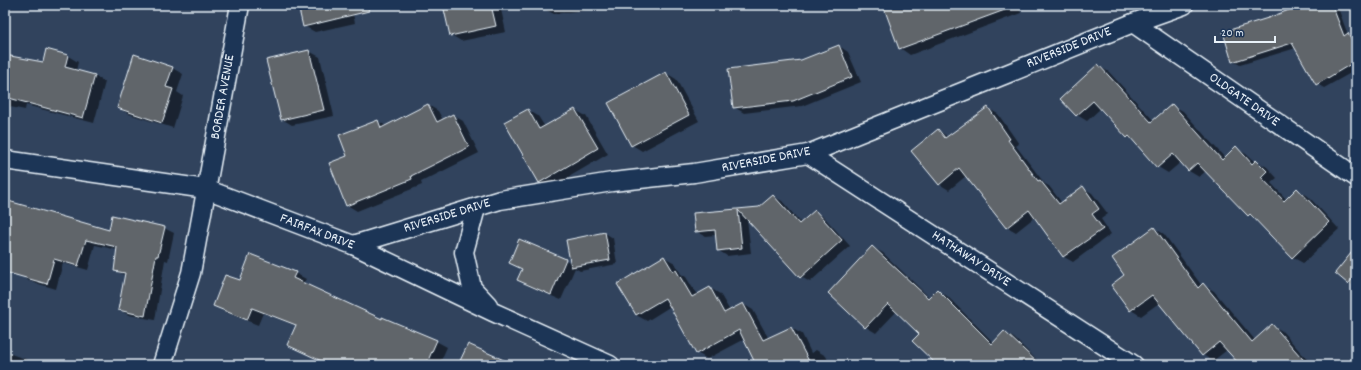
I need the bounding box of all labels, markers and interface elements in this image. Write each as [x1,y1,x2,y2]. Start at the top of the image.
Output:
scale bar [1215,18,1275,44]
street label: RIVERSIDE DRIVE [1024,22,1115,74]
text: 20 m [1221,25,1244,42]
street label: BORDER AVENUE [206,52,240,141]
street label: OLDGATE DRIVE [1205,68,1284,132]
street label: RIVERSIDE DRIVE [720,141,813,178]
street label: RIVERSIDE DRIVE [401,193,493,239]
street label: FAIRFAX DRIVE [277,209,358,256]
street label: HATHAWAY DRIVE [928,226,1015,292]

